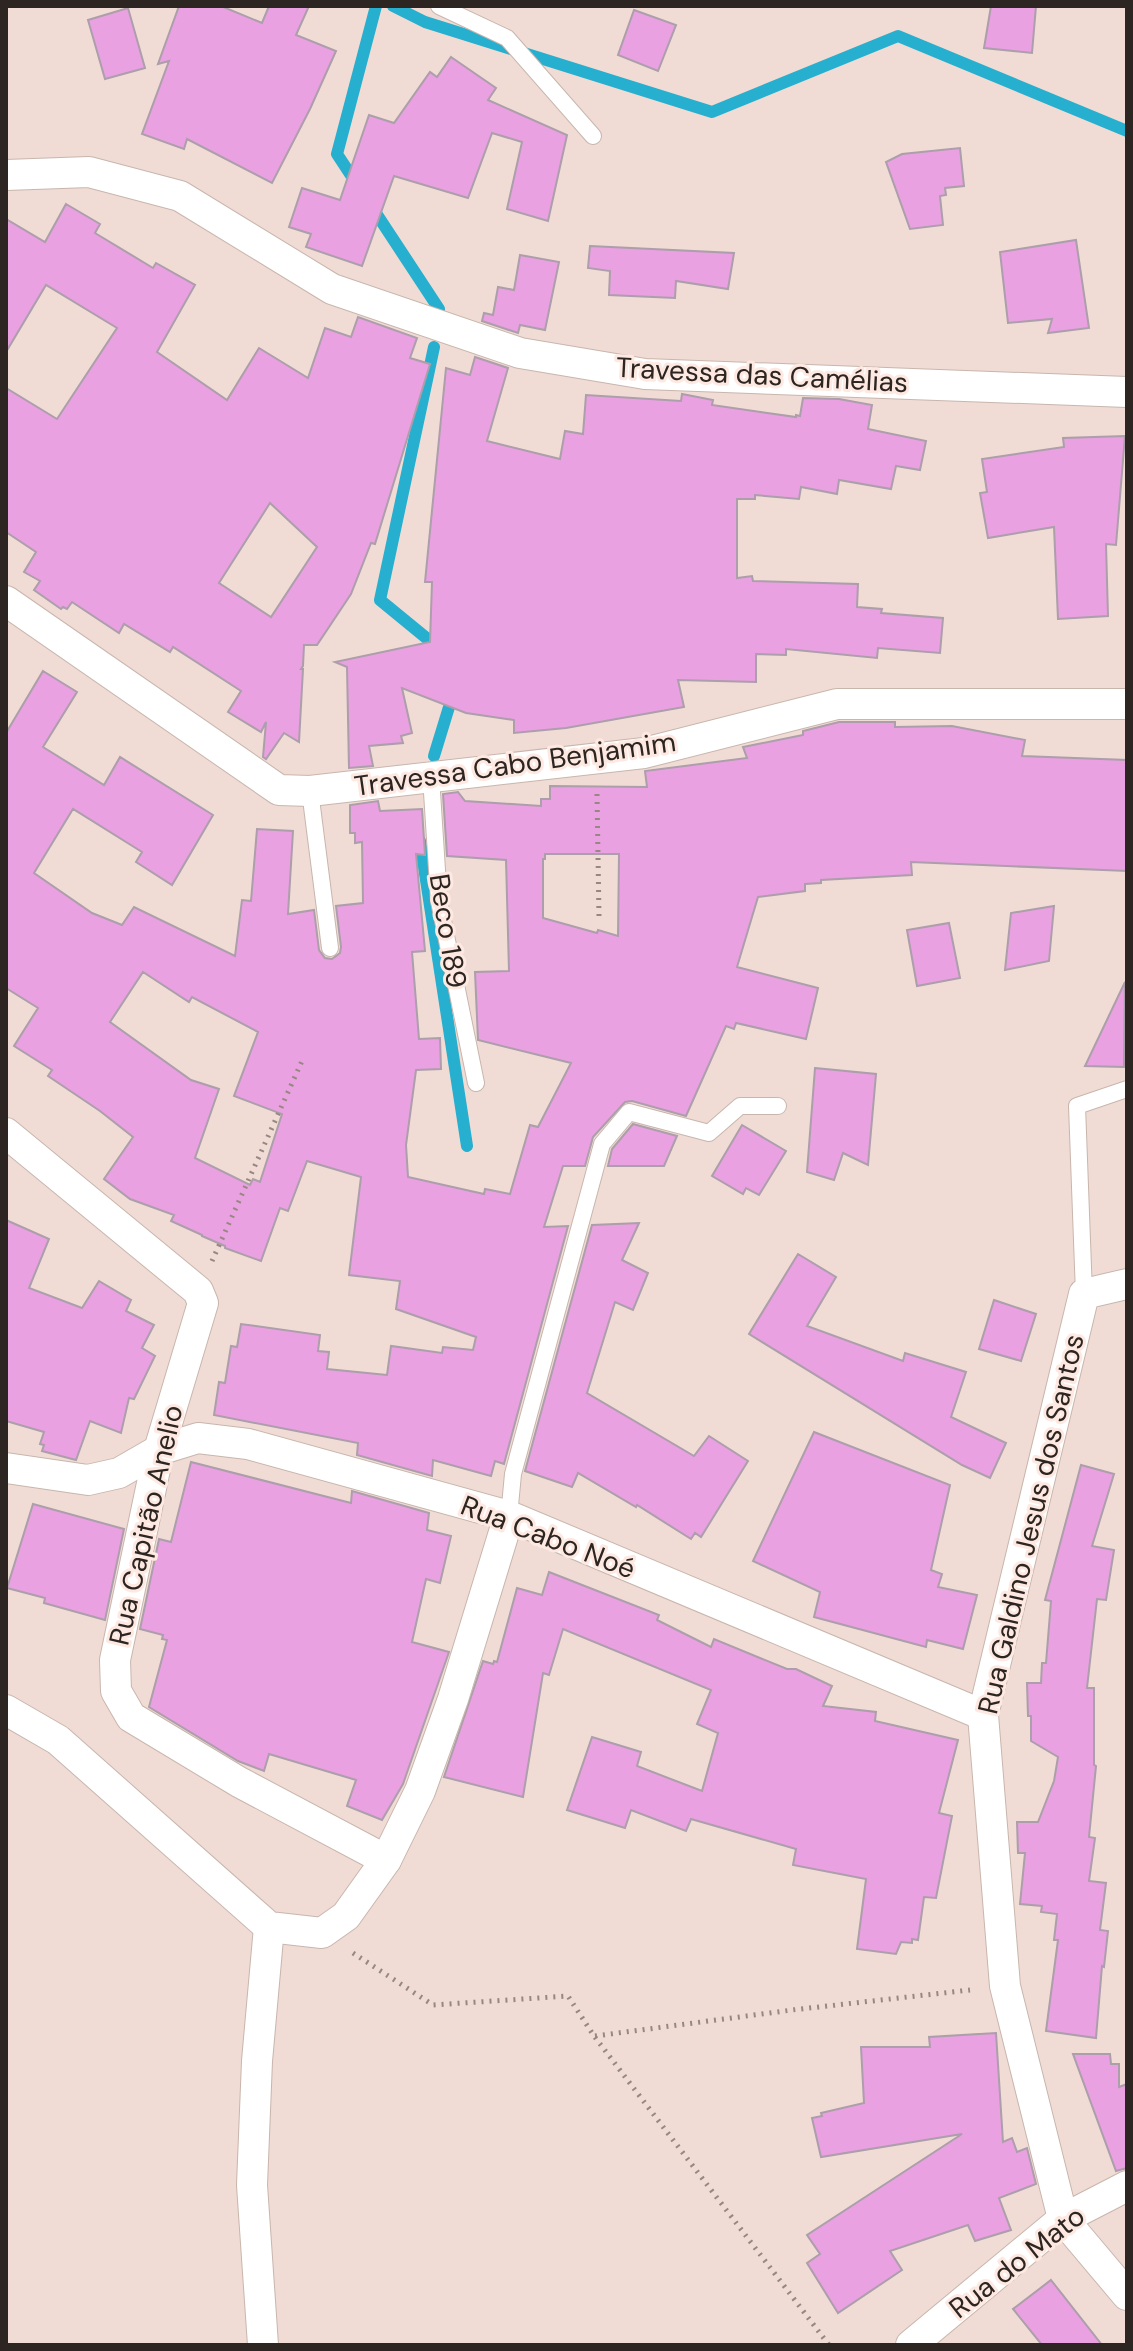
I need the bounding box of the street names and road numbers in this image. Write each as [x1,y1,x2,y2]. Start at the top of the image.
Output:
street label: Travessa das Camélias [615,349,909,401]
street label: Travessa Cabo Benjamim [352,723,678,805]
street label: Beco 189 [421,871,475,991]
street label: Rua Galdino Jesus dos Santos [969,1331,1093,1717]
street label: Rua Capitão Anelio [100,1401,192,1649]
street label: Rua Cabo Noé [455,1487,641,1587]
street label: Rua do Mato [942,2197,1092,2327]

